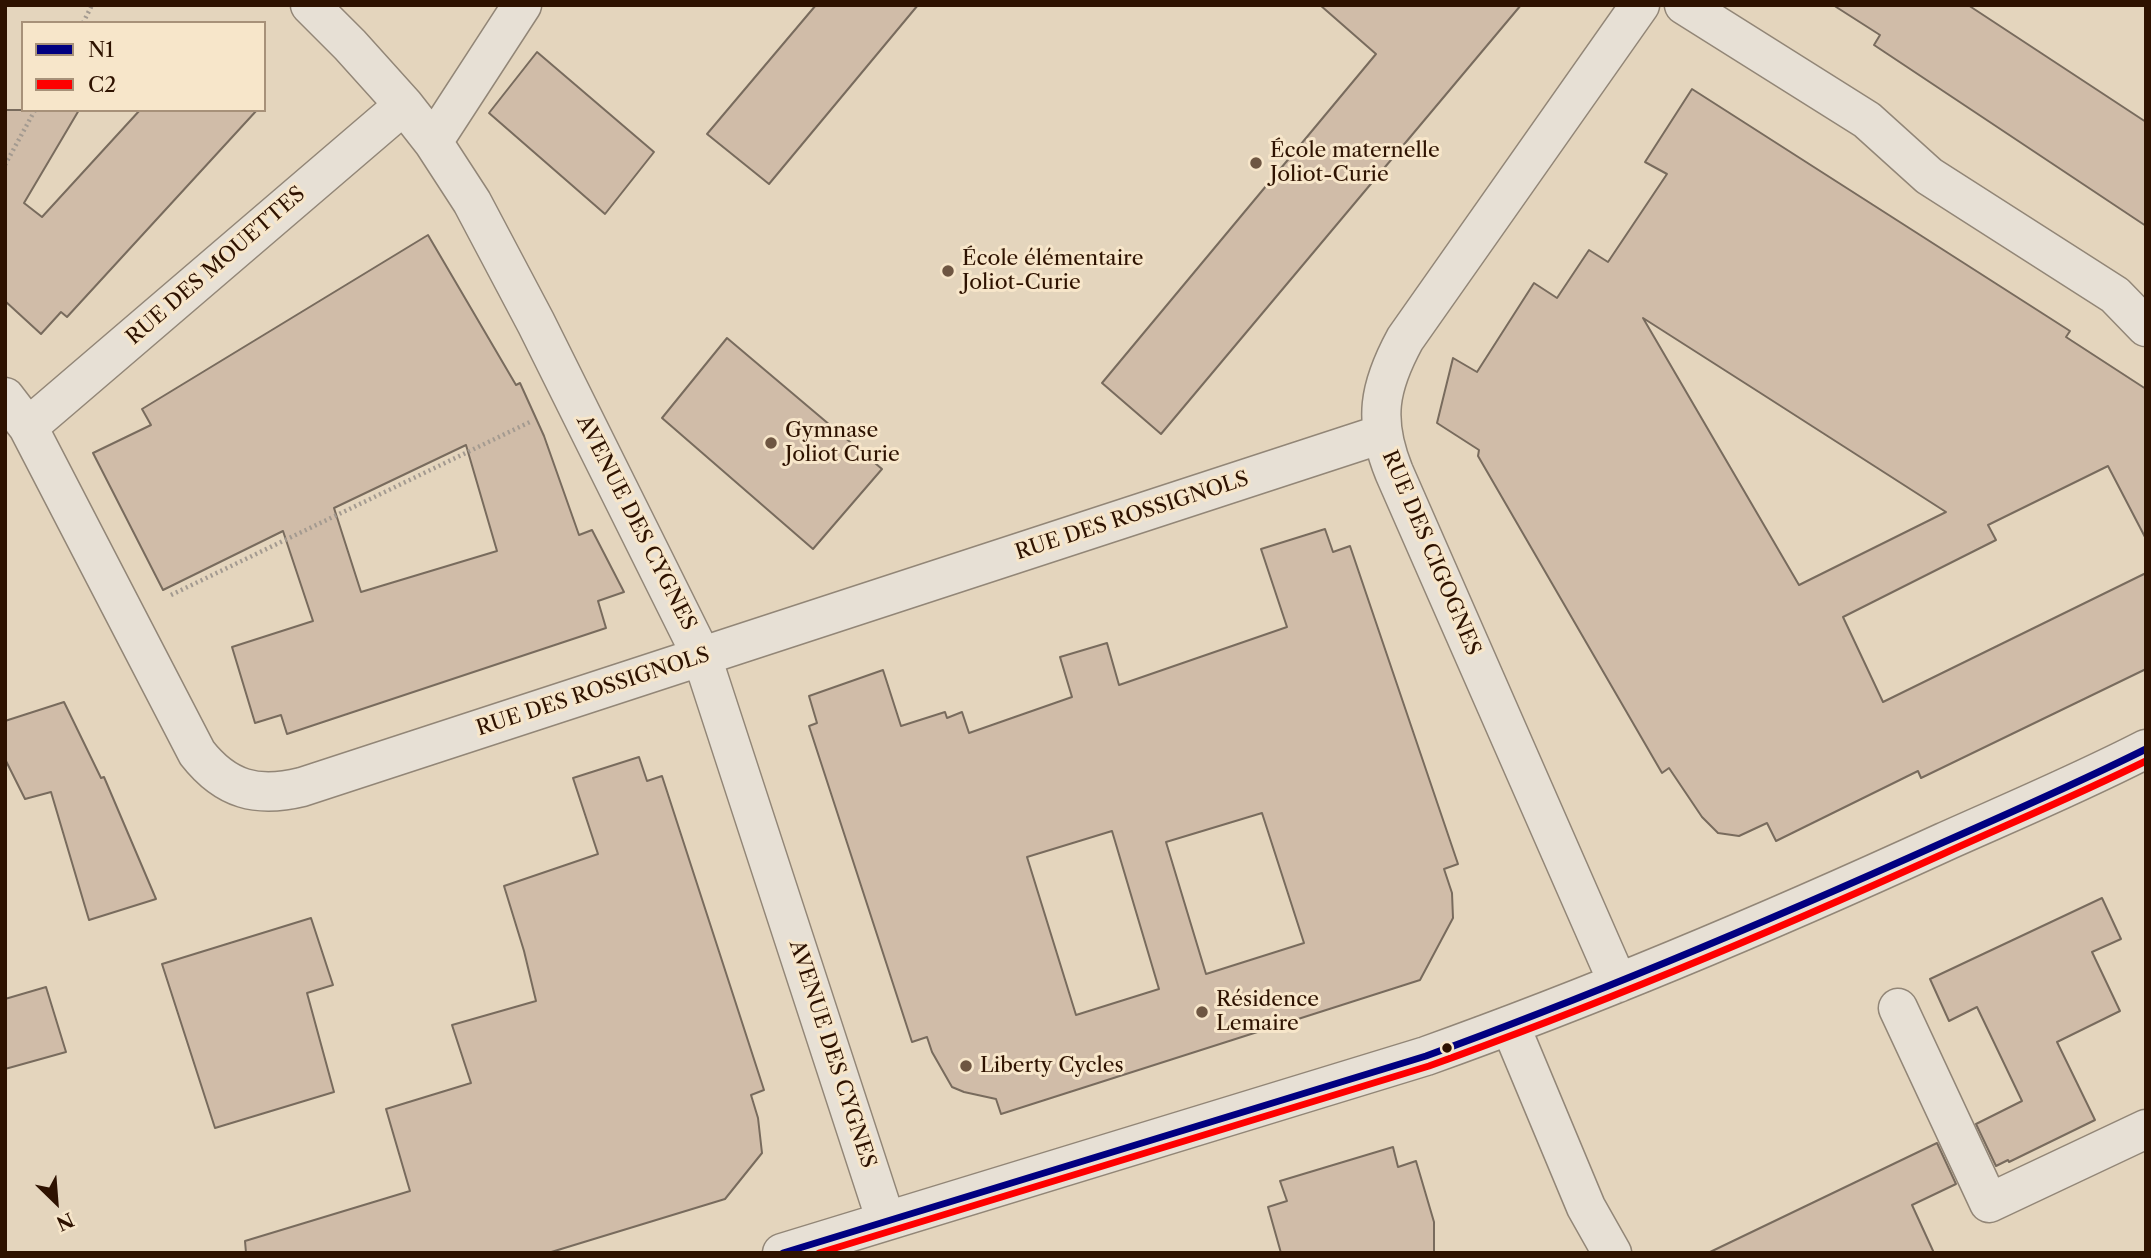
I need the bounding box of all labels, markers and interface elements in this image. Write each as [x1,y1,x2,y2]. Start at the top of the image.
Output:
legend [21,21,266,112]
text: N1 [88,37,114,62]
text: C2 [88,72,116,97]
place label: École maternelle Joliot-Curie [1270,138,1440,188]
marker: École maternelle Joliot-Curie [1248,155,1264,171]
street label: RUE DES MOUETTES [122,182,310,350]
place label: École élémentaire Joliot-Curie [962,246,1143,296]
marker: École élémentaire Joliot-Curie [940,263,956,279]
street label: AVENUE DES CYGNES [571,411,701,635]
place label: Gymnase Joliot Curie [785,418,900,468]
marker: Gymnase Joliot Curie [763,435,779,451]
street label: RUE DES CIGOGNES [1376,447,1486,659]
street label: RUE DES ROSSIGNOLS [1012,466,1252,566]
street label: RUE DES ROSSIGNOLS [473,642,713,742]
street label: AVENUE DES CYGNES [783,937,881,1171]
place label: Résidence Lemaire [1216,987,1319,1037]
marker: Résidence Lemaire [1194,1004,1210,1020]
unlabelled marker [1440,1041,1454,1055]
place label: Liberty Cycles [980,1053,1124,1079]
marker: Liberty Cycles [958,1058,974,1074]
north arrow [21,1167,91,1237]
text: N [53,1208,77,1235]

